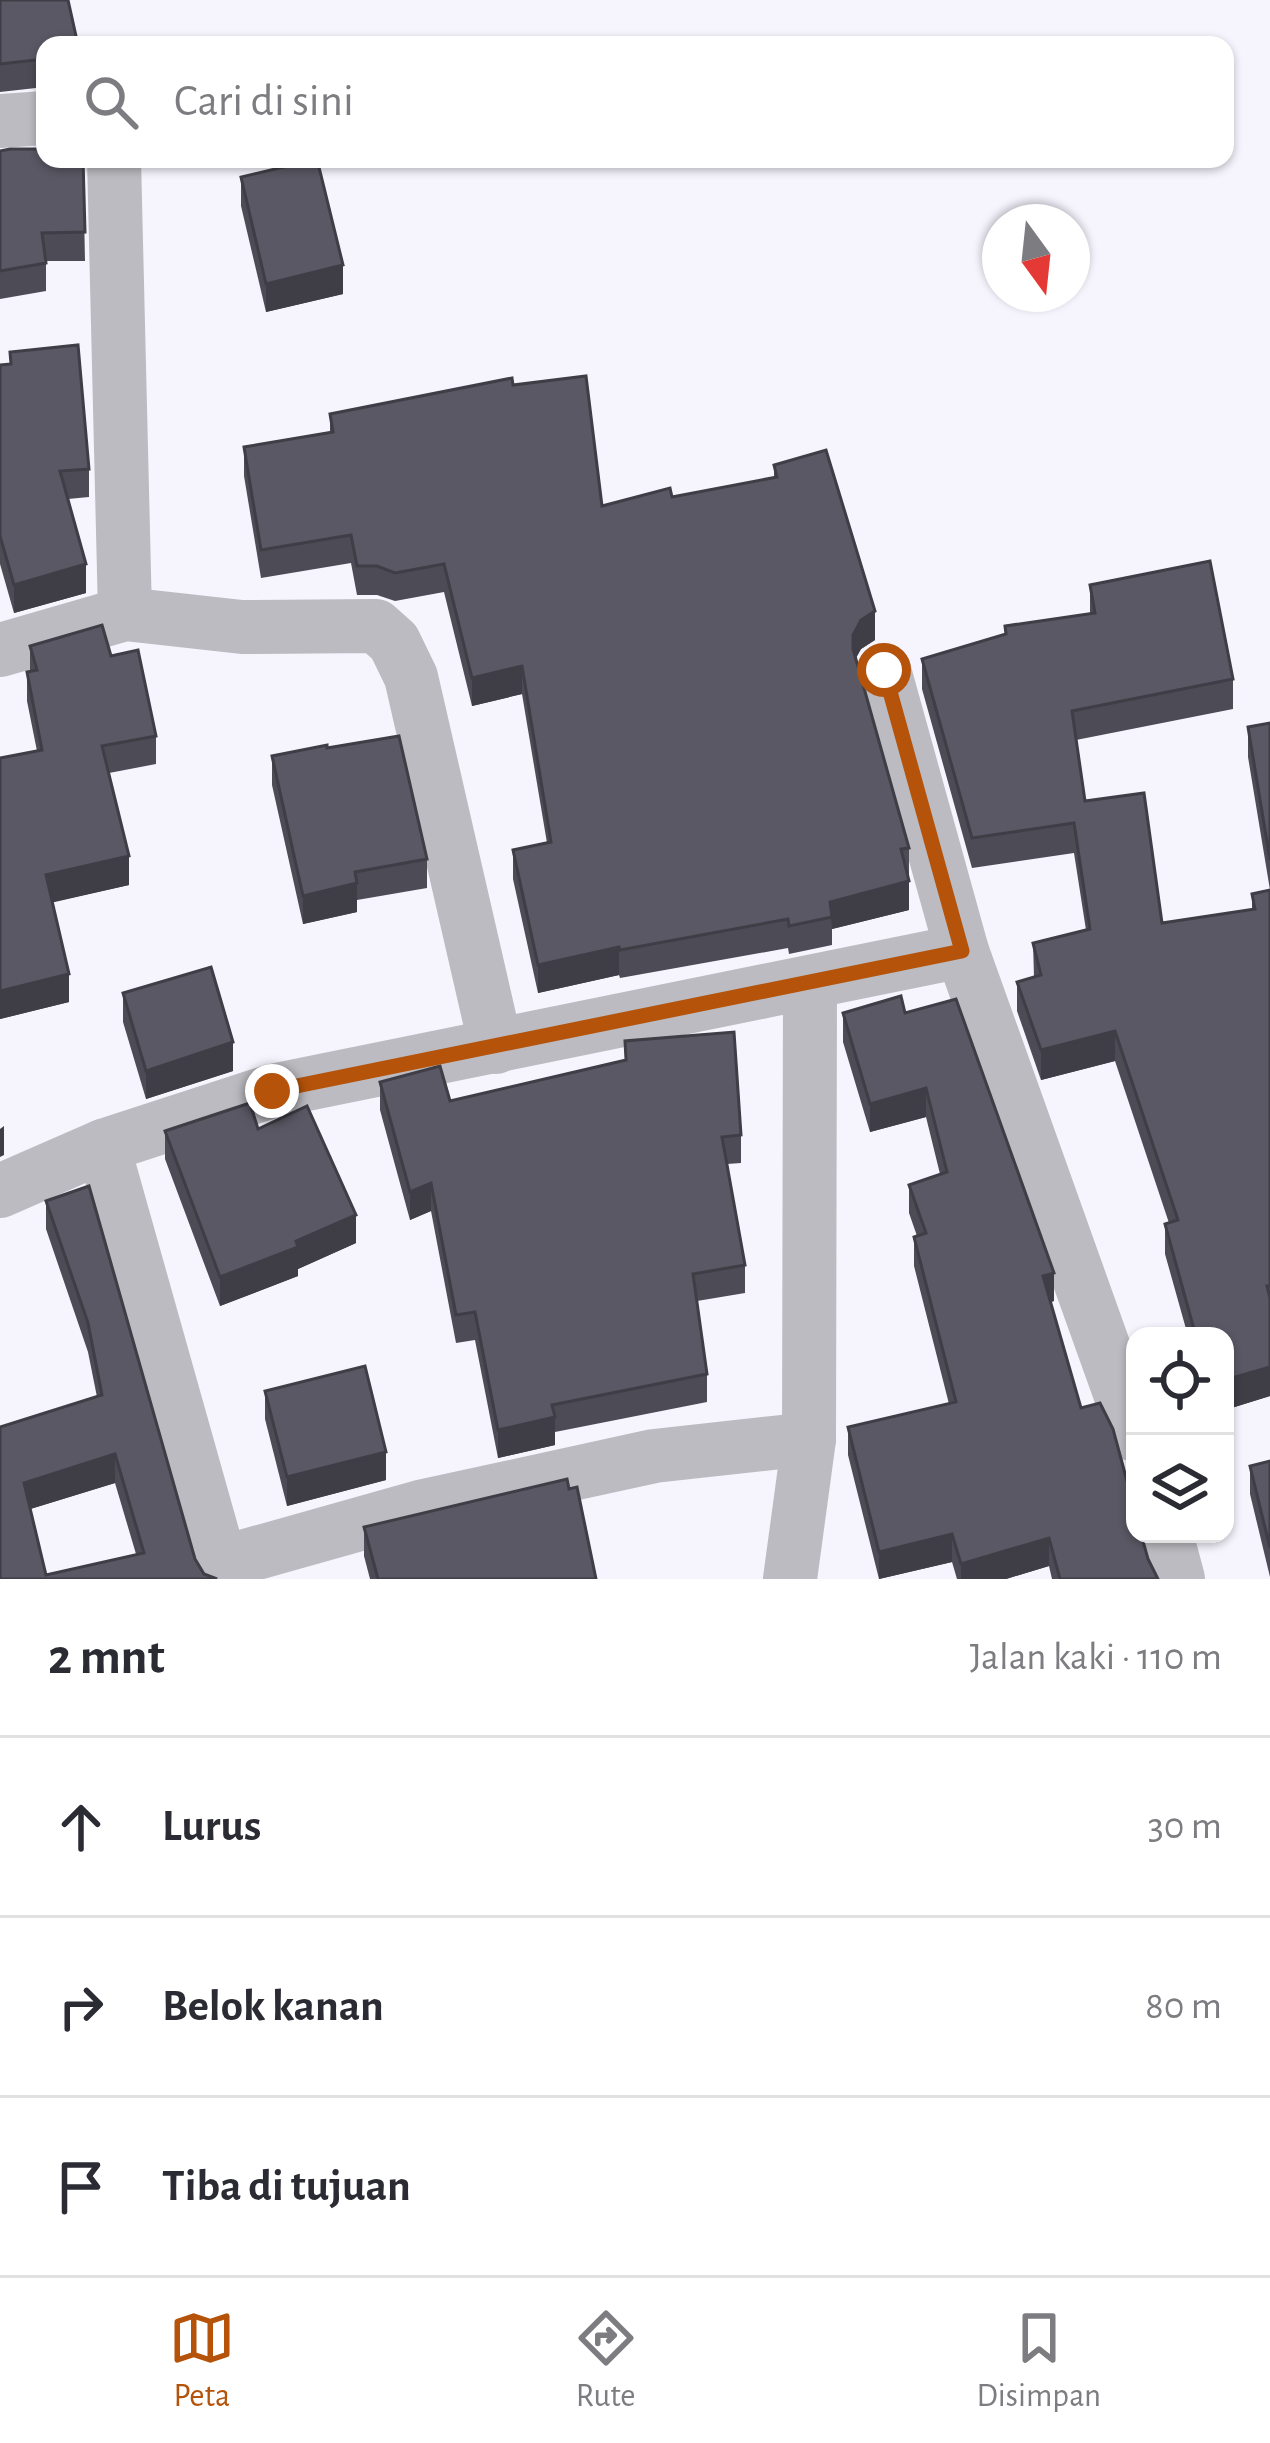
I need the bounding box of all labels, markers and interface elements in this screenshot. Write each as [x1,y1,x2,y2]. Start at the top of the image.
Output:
search box [36,36,1234,168]
icon: search [78,69,144,135]
text: Cari di sini [174,79,354,124]
north arrow [982,204,1090,312]
route start [857,643,911,697]
route end [245,1064,299,1118]
map controls [1126,1327,1234,1543]
button: locate [1126,1327,1234,1435]
button: layers [1126,1435,1234,1543]
text: 2 mnt [48,1632,165,1683]
text: Jalan kaki · 110 m [970,1638,1222,1677]
icon: ahead [48,1794,114,1860]
text: Lurus [162,1804,261,1849]
text: 30 m [1148,1807,1222,1846]
icon: right [48,1974,114,2040]
text: Belok kanan [162,1984,384,2029]
text: 80 m [1145,1987,1222,2026]
icon: arrive [48,2154,114,2220]
text: Tiba di tujuan [162,2164,411,2209]
tab: Peta [169,2305,235,2417]
tab: Rute [573,2305,639,2417]
tab: Disimpan [976,2305,1101,2417]

